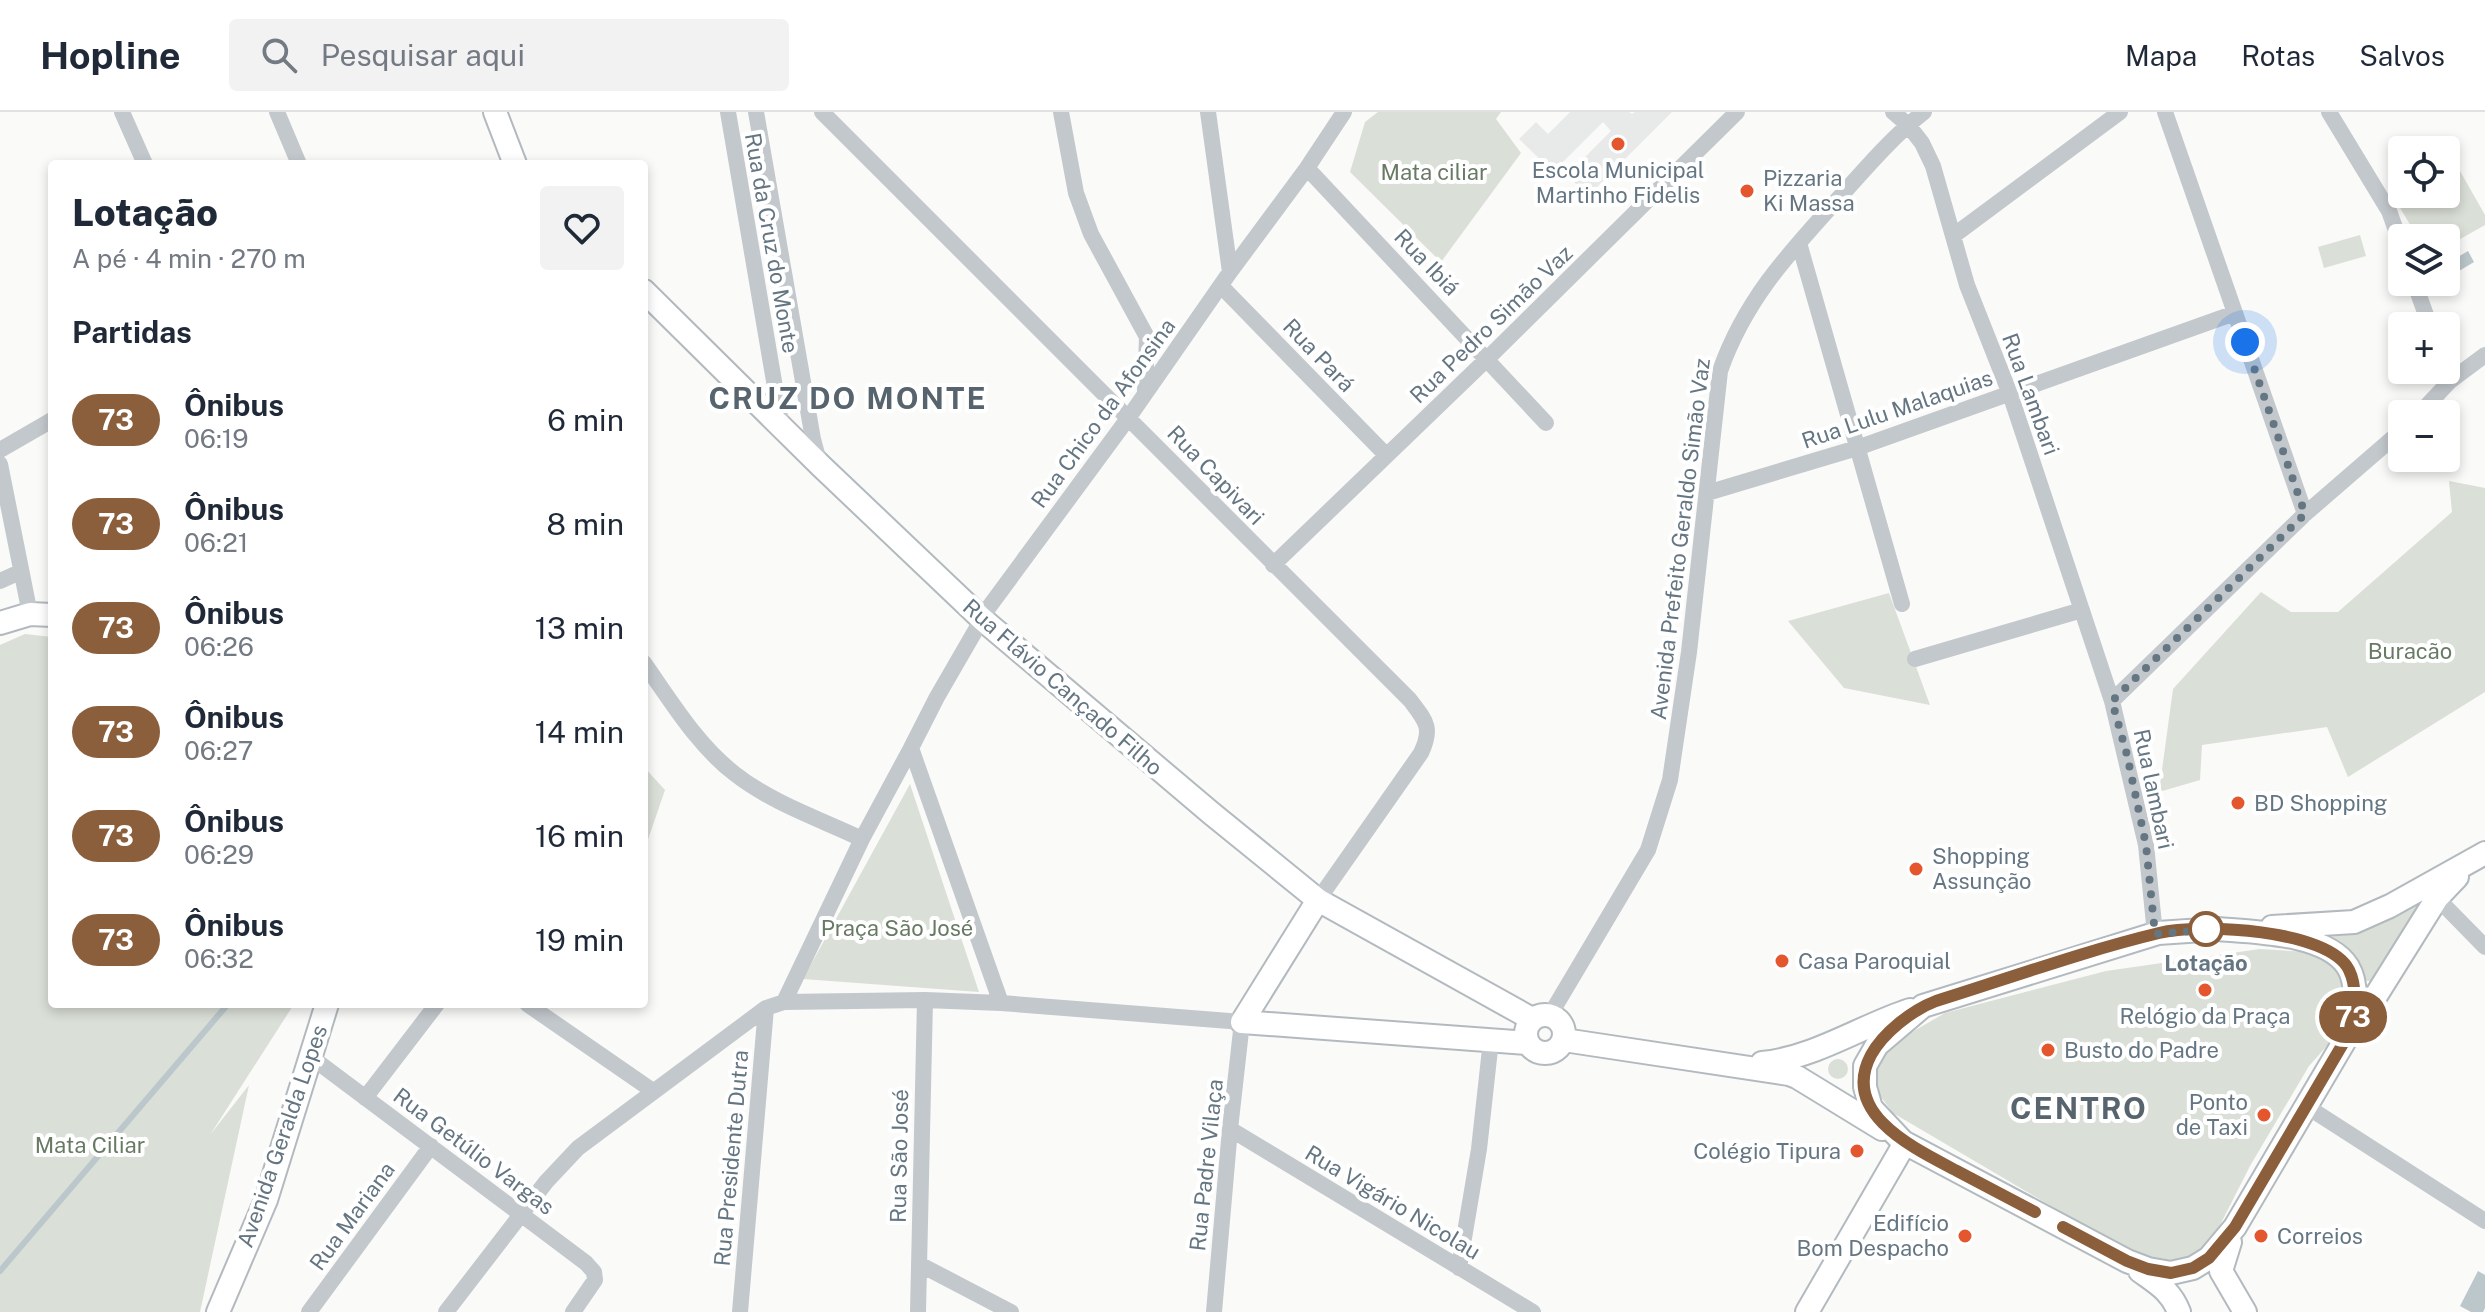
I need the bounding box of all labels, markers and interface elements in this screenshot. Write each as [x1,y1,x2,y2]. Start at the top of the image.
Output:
search box [229,19,789,91]
text: Hopline [40,33,181,78]
icon: search [257,33,301,77]
text: Pesquisar aqui [321,37,525,73]
text: Mapa [2125,39,2197,72]
text: Rotas [2241,39,2315,72]
text: Salvos [2359,39,2445,72]
street label: Rua da Cruz do Monte [740,131,804,355]
marker: Escola Municipal Martinho Fidelis [1609,135,1627,153]
map controls [2388,136,2460,472]
button: locate [2388,136,2460,208]
place label: Escola Municipal Martinho Fidelis [1532,157,1704,208]
park label: Mata ciliar [1381,159,1487,185]
place label: Pizzaria Ki Massa [1763,165,1855,216]
marker: Pizzaria Ki Massa [1738,182,1756,200]
button: heart [540,186,624,270]
text: Lotação [72,190,218,235]
street label: Rua Ibiá [1389,223,1465,301]
button: layers [2388,224,2460,296]
street label: Rua Pedro Simão Vaz [1404,240,1578,408]
text: A pé · 4 min · 270 m [72,243,306,274]
button: + [2388,312,2460,384]
street label: Rua Chico da Afonsina [1026,313,1180,513]
street label: Rua Pará [1278,313,1360,397]
text: Partidas [72,314,192,350]
your location [2225,322,2265,362]
street label: Rua Lambari [1997,330,2065,458]
street label: Avenida Prefeito Geraldo Simão Vaz [1645,357,1715,721]
street label: Rua Lulu Malaquias [1798,364,1996,454]
district label: CRUZ DO MONTE [709,380,987,416]
text: Ônibus [184,387,284,423]
button: − [2388,400,2460,472]
text: 6 min [547,402,624,438]
text: 73 [98,403,134,436]
street label: Rua Capivari [1162,420,1270,530]
text: 06:19 [184,423,249,454]
text: Ônibus [184,491,284,527]
text: 8 min [546,506,624,542]
text: 73 [98,507,134,540]
text: 06:21 [184,527,248,558]
street label: Rua Flávio Cançado Filho [958,593,1168,781]
text: Ônibus [184,595,284,631]
text: 13 min [535,610,624,646]
text: 73 [98,611,134,644]
text: 06:26 [184,631,254,662]
park label: Buracão [2368,638,2452,664]
text: Ônibus [184,699,284,735]
text: 14 min [535,714,624,750]
text: 73 [98,715,134,748]
street label: Rua lambari [2129,727,2179,851]
text: 06:27 [184,735,253,766]
place label: BD Shopping [2254,790,2388,816]
marker: BD Shopping [2229,794,2247,812]
text: Ônibus [184,803,284,839]
text: 16 min [535,818,624,854]
text: 73 [98,819,134,852]
text: 06:29 [184,839,254,870]
place label: Shopping Assunção [1932,843,2032,894]
marker: Shopping Assunção [1907,860,1925,878]
text: Ônibus [184,907,284,943]
marker: Lotação [2189,912,2223,946]
park label: Praça São José [821,915,973,941]
text: 19 min [535,922,624,958]
text: 73 [98,923,134,956]
text: 06:32 [184,943,254,974]
place label: Casa Paroquial [1798,948,1951,974]
place label: Lotação [2164,950,2248,976]
marker: Casa Paroquial [1773,952,1791,970]
marker: Relógio da Praça [2196,981,2214,999]
line badge: 73 [2317,991,2389,1043]
text: 73 [2335,1000,2371,1033]
place label: Relógio da Praça [2120,1003,2290,1029]
street label: Avenida Geralda Lopes [232,1021,332,1251]
place label: Busto do Padre [2064,1037,2219,1063]
marker: Busto do Padre [2039,1041,2057,1059]
street label: Rua Presidente Dutra [709,1049,753,1267]
street label: Rua Padre Vilaça [1184,1078,1228,1252]
street label: Rua Getúlio Vargas [389,1082,559,1220]
street label: Rua São José [885,1089,913,1223]
place label: Ponto de Taxi [2176,1089,2248,1140]
district label: CENTRO [2010,1090,2148,1126]
marker: Ponto de Taxi [2255,1106,2273,1124]
park label: Mata Ciliar [35,1132,145,1158]
place label: Colégio Tipura [1693,1138,1841,1164]
street label: Rua Vigário Nicolau [1301,1139,1485,1265]
marker: Colégio Tipura [1848,1142,1866,1160]
street label: Rua Mariana [304,1157,400,1275]
place label: Edifício Bom Despacho [1797,1210,1949,1261]
place label: Correios [2277,1223,2363,1249]
marker: Edifício Bom Despacho [1956,1227,1974,1245]
marker: Correios [2252,1227,2270,1245]

